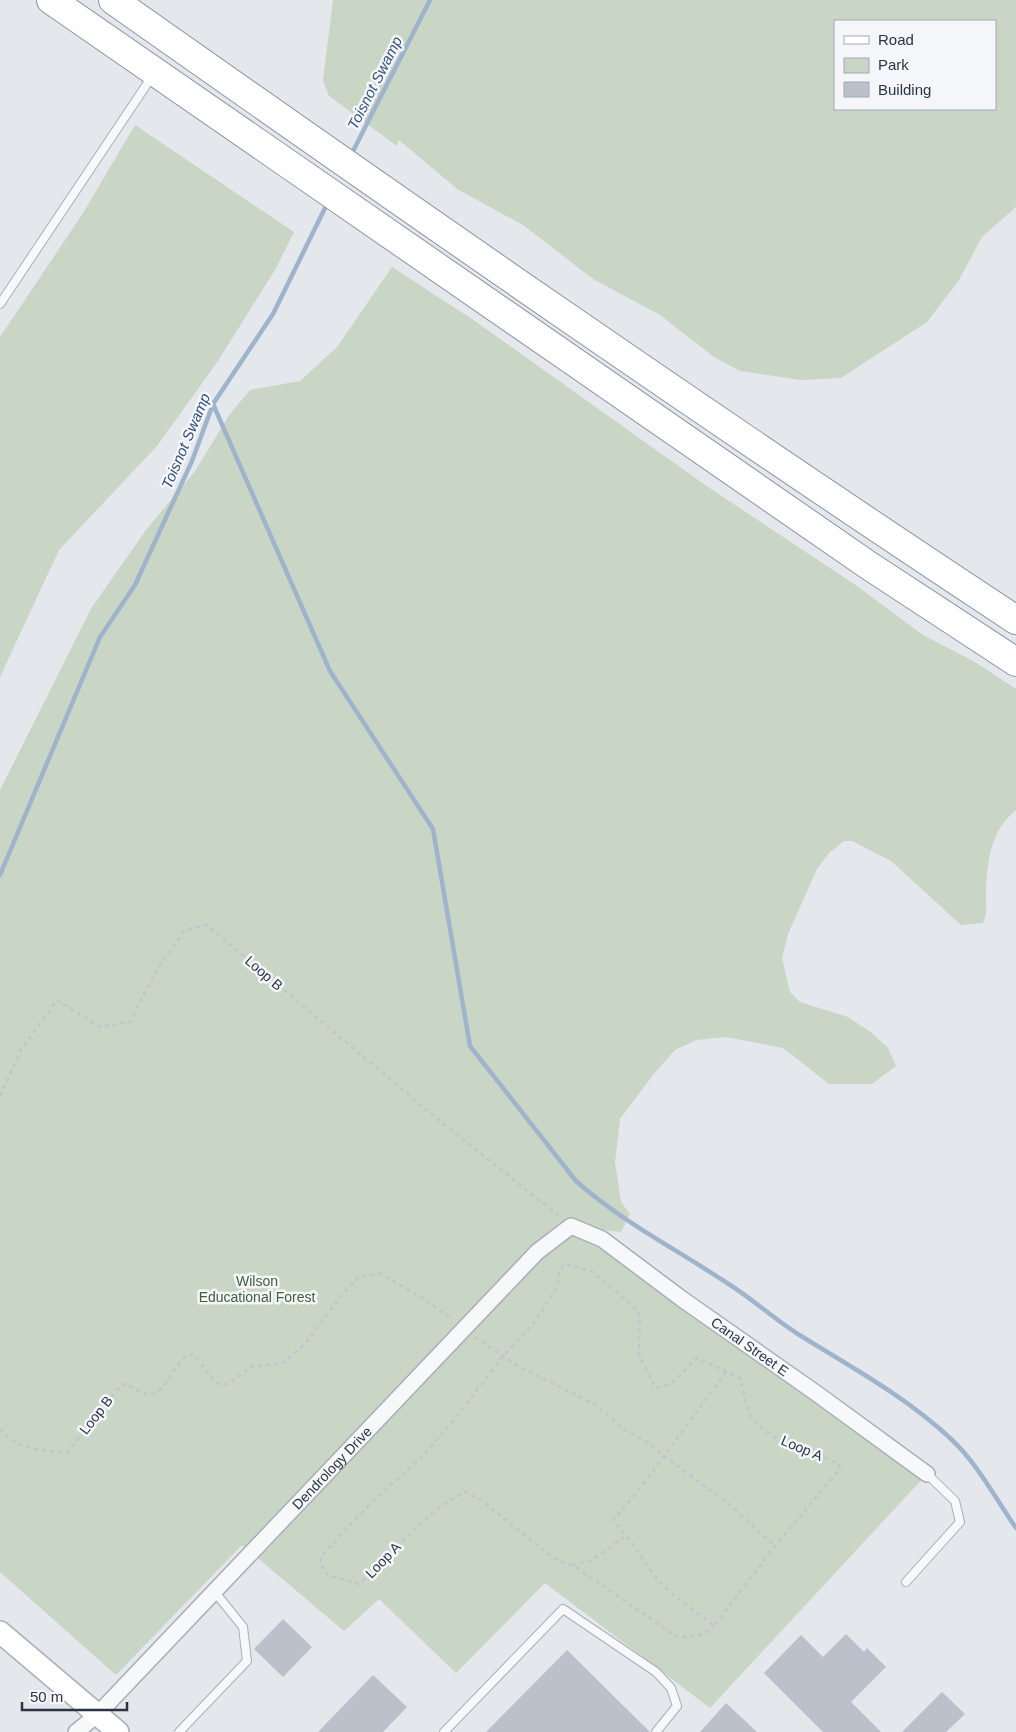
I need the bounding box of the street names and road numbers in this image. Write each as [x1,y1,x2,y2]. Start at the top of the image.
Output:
street label: Loop B [242,952,286,994]
street label: Canal Street E [708,1314,792,1379]
street label: Loop B [76,1393,116,1437]
street label: Dendrology Drive [289,1423,375,1513]
street label: Loop A [779,1432,826,1464]
street label: Loop A [362,1538,404,1581]

